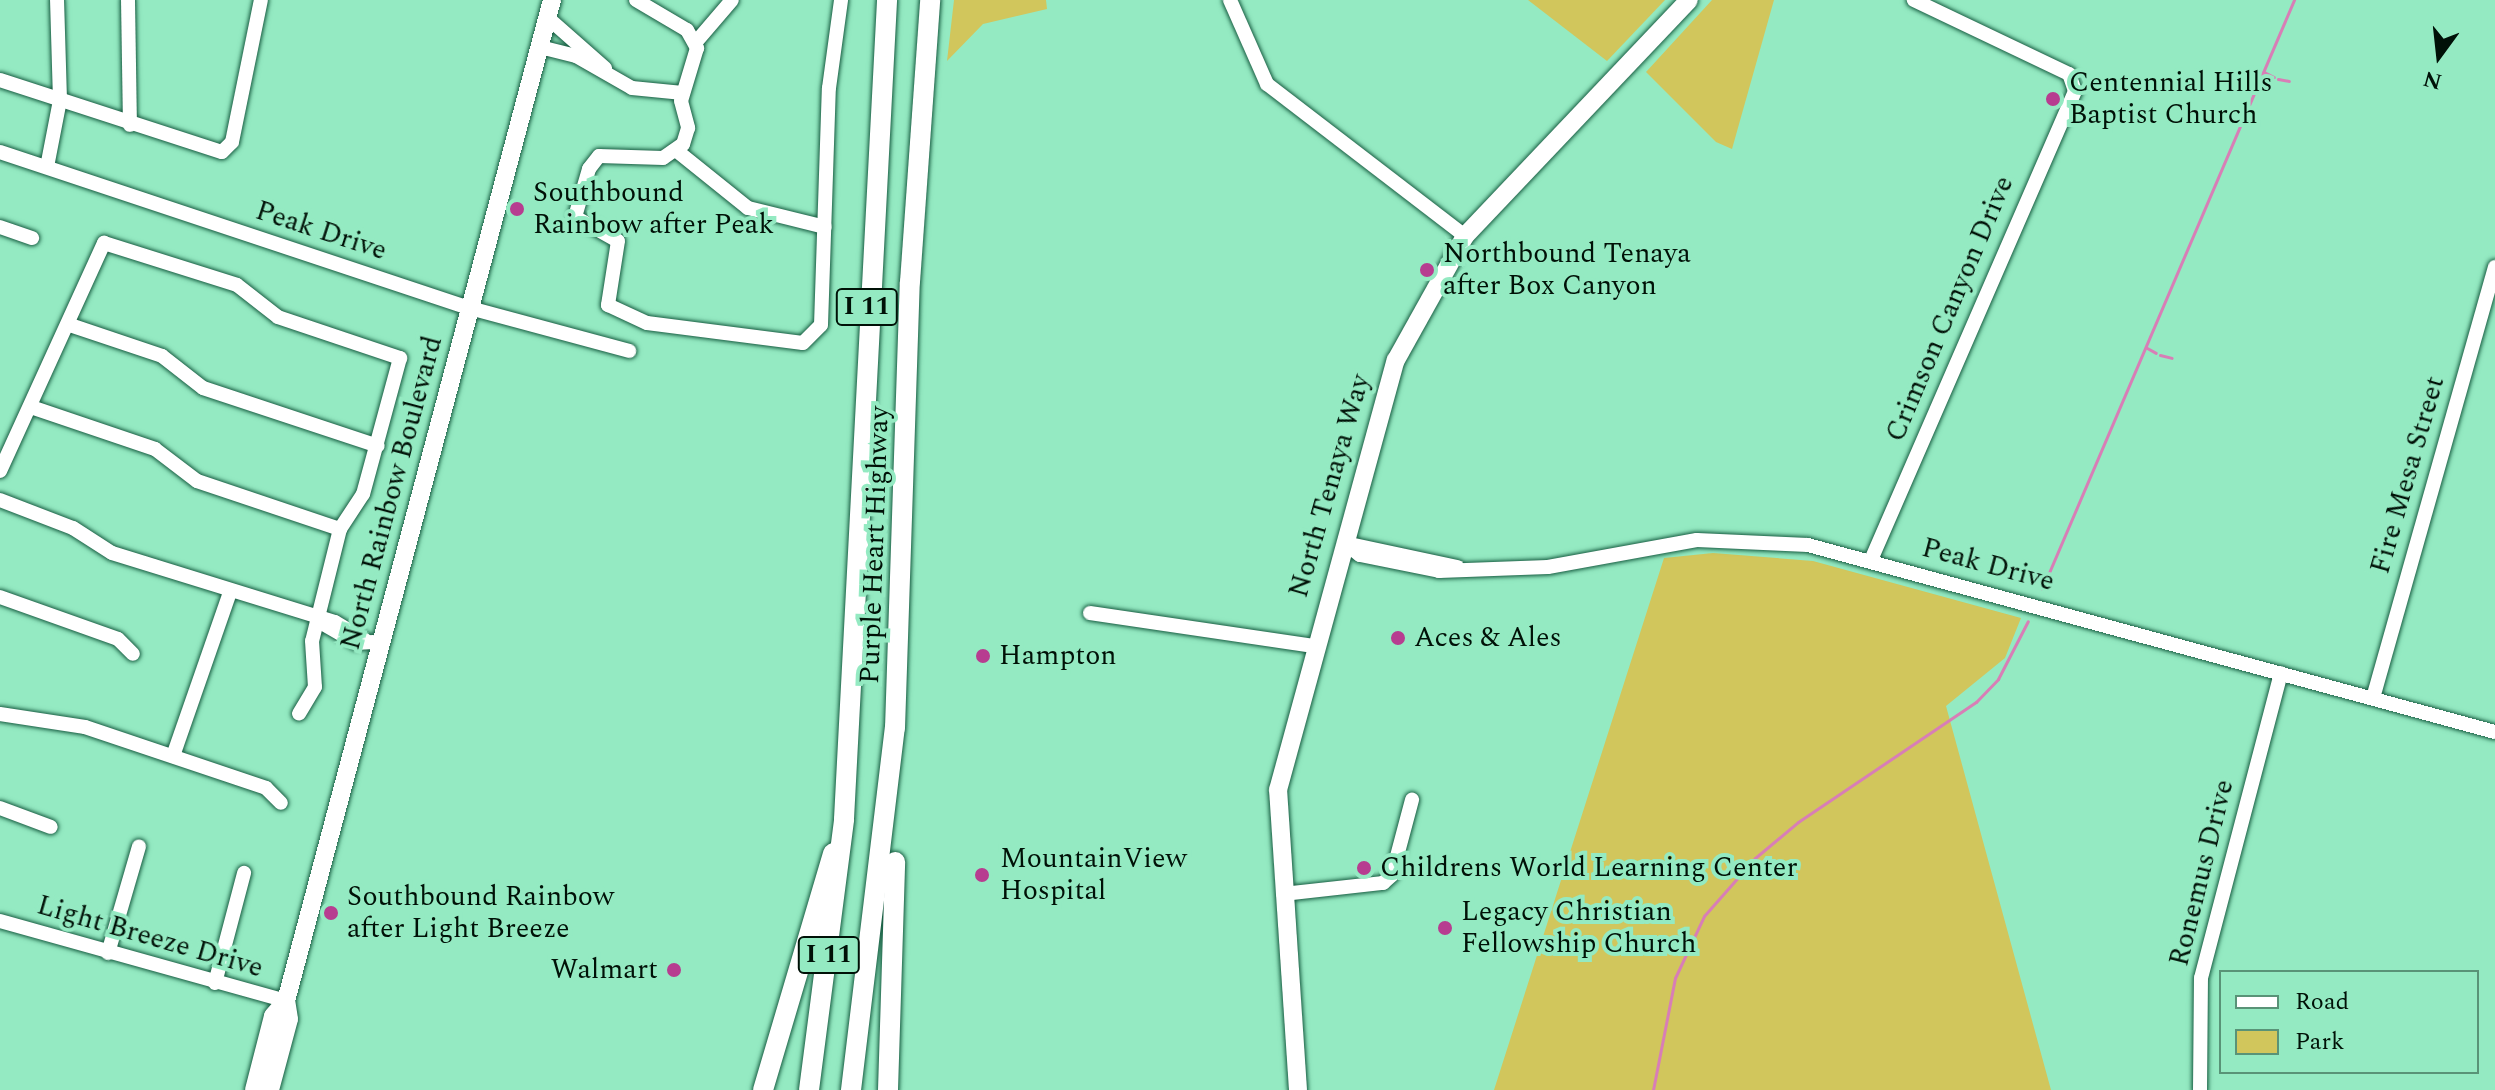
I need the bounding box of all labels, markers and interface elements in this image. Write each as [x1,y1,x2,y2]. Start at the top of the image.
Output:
north arrow [2399,16,2479,96]
text: N [2420,61,2446,98]
place label: Centennial Hills Baptist Church [2069,66,2273,132]
marker: Centennial Hills Baptist Church [2044,90,2062,108]
street label: Crimson Canyon Drive [1879,171,2021,447]
place label: Southbound Rainbow after Peak [533,176,774,242]
street label: Peak Drive [251,194,391,268]
marker: Southbound Rainbow after Peak [508,200,526,218]
place label: Northbound Tenaya after Box Canyon [1443,237,1691,303]
marker: Northbound Tenaya after Box Canyon [1418,261,1436,279]
road number: I 11 [835,285,899,329]
street label: North Rainbow Boulevard [334,333,450,653]
street label: North Tenaya Way [1282,371,1378,601]
street label: Fire Mesa Street [2364,372,2452,578]
street label: Purple Heart Highway [853,406,897,684]
street label: Peak Drive [1918,531,2058,599]
place label: Aces & Ales [1414,621,1562,655]
marker: Aces & Ales [1389,629,1407,647]
place label: Hampton [999,639,1117,673]
marker: Hampton [974,647,992,665]
street label: Ronemus Drive [2163,776,2241,970]
place label: MountainView Hospital [1000,842,1187,908]
place label: Childrens World Learning Center [1380,851,1798,885]
marker: Childrens World Learning Center [1355,859,1373,877]
marker: MountainView Hospital [971,864,993,886]
place label: Southbound Rainbow after Light Breeze [347,880,614,946]
street label: Light Breeze Drive [33,889,267,985]
place label: Legacy Christian Fellowship Church [1461,895,1697,961]
marker: Southbound Rainbow after Light Breeze [322,904,340,922]
marker: Legacy Christian Fellowship Church [1436,919,1454,937]
road number: I 11 [797,933,861,977]
place label: Walmart [551,953,658,987]
marker: Walmart [665,961,683,979]
legend [2219,970,2479,1074]
text: Road [2295,984,2349,1020]
text: Park [2295,1024,2345,1060]

